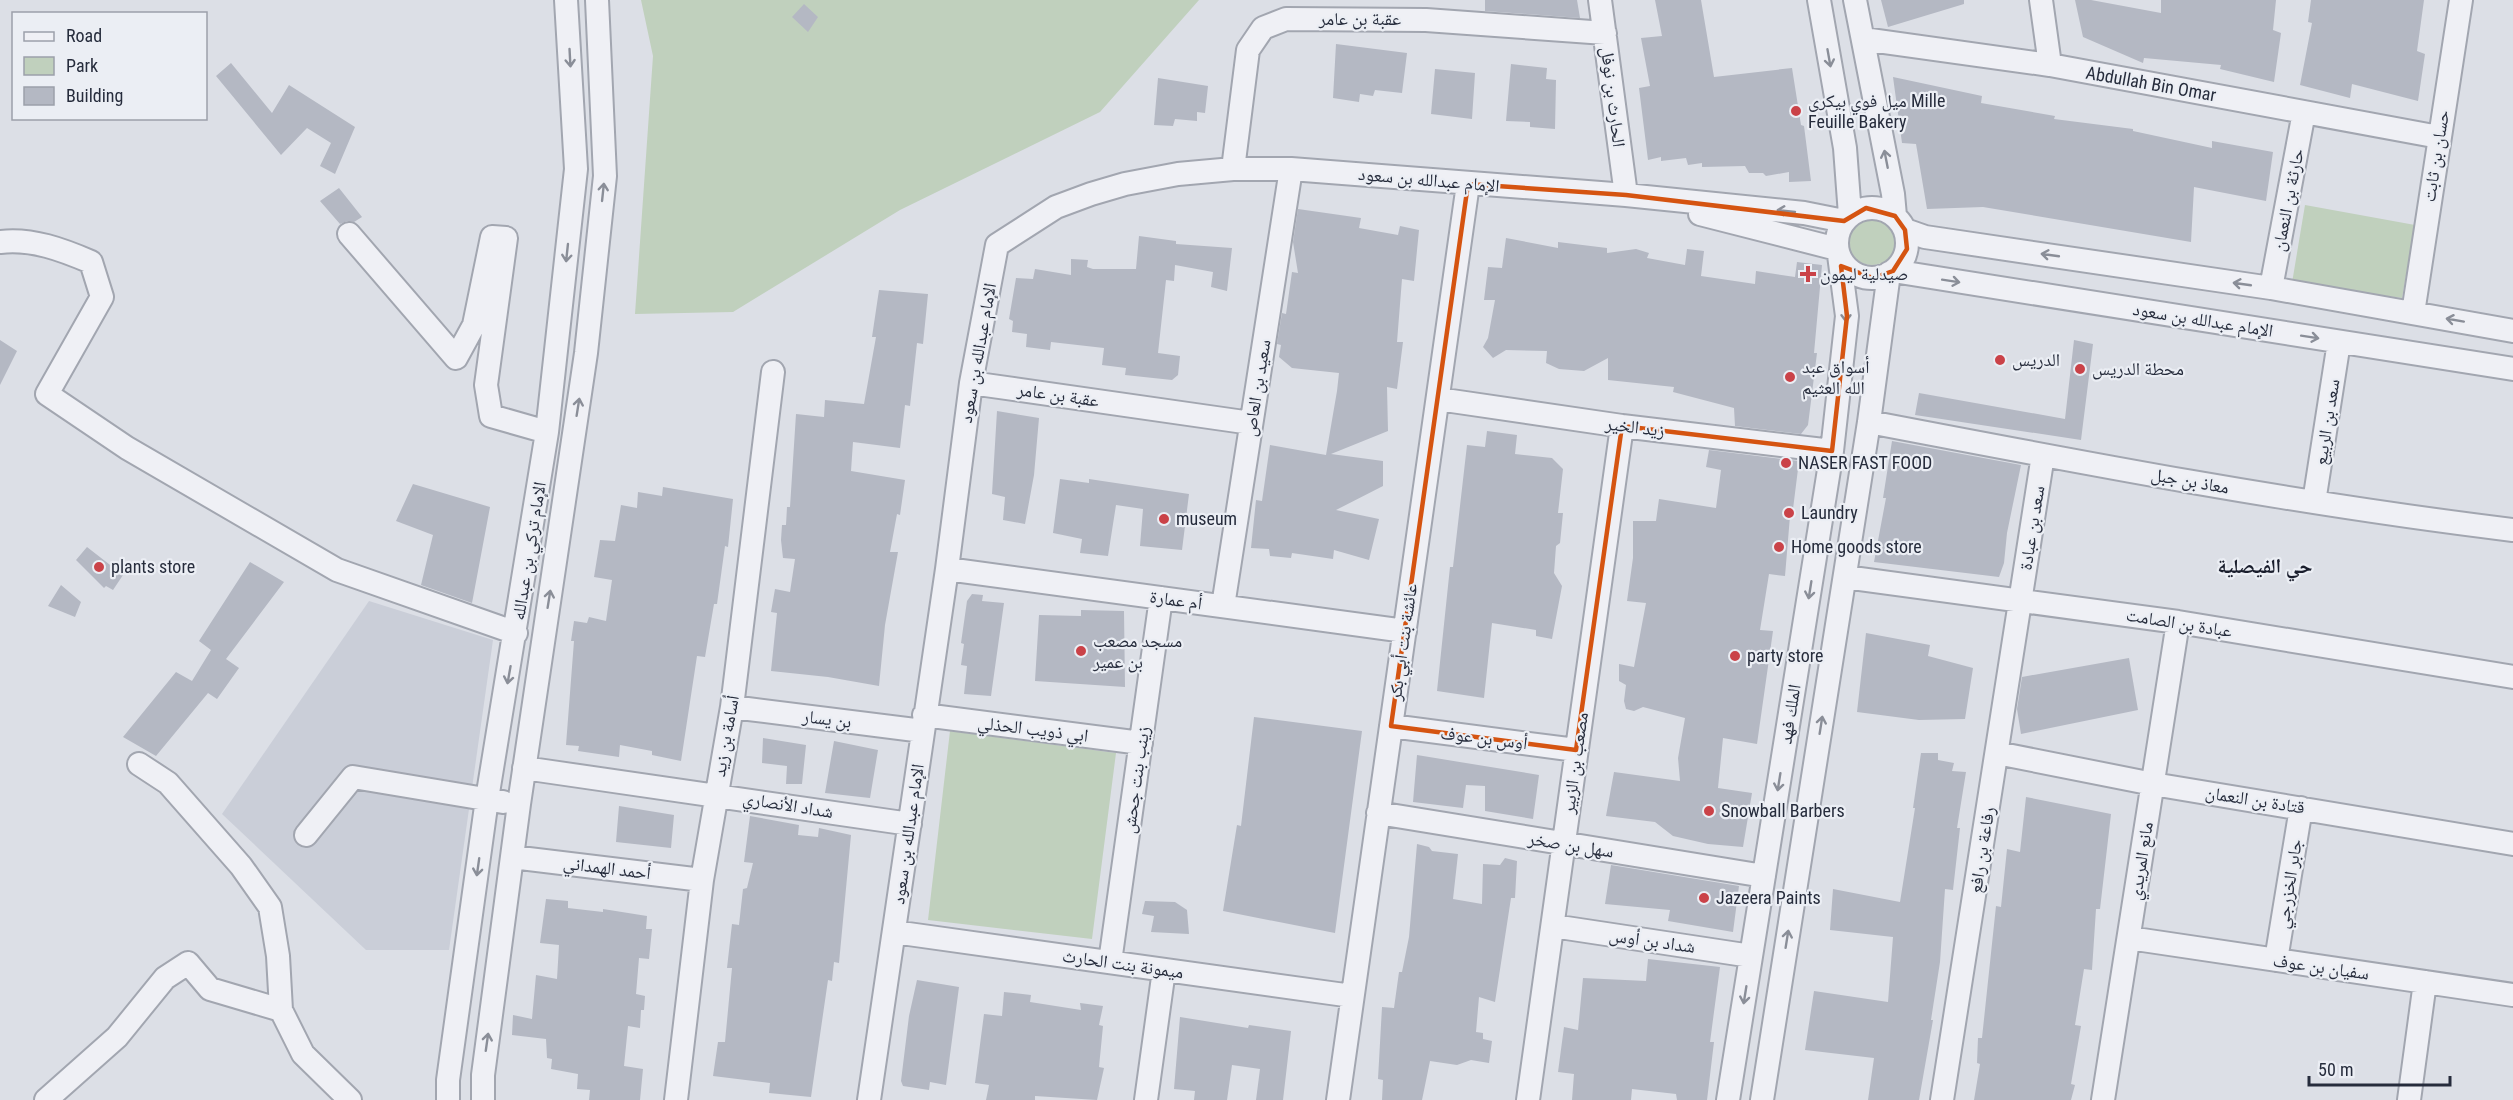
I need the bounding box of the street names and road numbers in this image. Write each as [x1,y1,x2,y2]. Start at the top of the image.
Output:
street label: عقبة بن عامر [1318,8,1401,30]
street label: الحارث بن نوفل [1596,46,1630,148]
street label: Abdullah Bin Omar [2084,62,2218,105]
street label: حسان بن ثابت [2418,109,2454,203]
street label: حارثة بن النعمان [2267,147,2309,253]
street label: الإمام عبدالله بن سعود [1357,163,1501,198]
street label: الإمام عبدالله بن سعود [955,281,1002,425]
street label: الإمام عبدالله بن سعود [2131,298,2275,343]
street label: سعيد بن العاص [1238,338,1276,438]
street label: سعد بن الربيع [2309,377,2346,467]
street label: عقبة بن عامر [1015,378,1100,412]
street label: زيد الخير [1603,412,1666,441]
street label: معاذ بن جبل [2149,463,2231,499]
street label: الإمام تركي بن عبدالله [507,480,554,622]
street label: سعد بن عبادة [2014,484,2050,572]
street label: عائشة بنت أبي بكر [1384,582,1426,703]
street label: أم عمارة [1148,585,1204,616]
street label: عبادة بن الصامت [2124,604,2234,642]
street label: الملك فهد [1774,683,1805,745]
street label: أسامة بن زيد [708,694,744,778]
street label: بن يسار [800,705,853,733]
street label: ابي ذويب الحذلي [976,711,1090,750]
street label: مصعب بن الزبير [1557,711,1593,816]
street label: أوس بن عوف [1439,722,1529,754]
street label: زينب بنت جحش [1118,725,1154,835]
street label: الإمام عبدالله بن سعود [887,762,930,906]
street label: قتادة بن النعمان [2204,781,2306,819]
street label: شداد الأنصاري [741,787,835,827]
street label: رفاعة بن رافع [1964,805,2001,895]
street label: مانع المريدي [2124,820,2162,902]
street label: سهل بن صخر [1526,827,1615,863]
street label: جابر الخزرجي [2271,838,2310,931]
street label: أحمد الهمداني [561,852,652,888]
street label: شداد بن أوس [1607,924,1697,958]
street label: ميمونة بنت الحارث [1061,945,1185,983]
street label: سفيان بن عوف [2271,949,2371,985]

